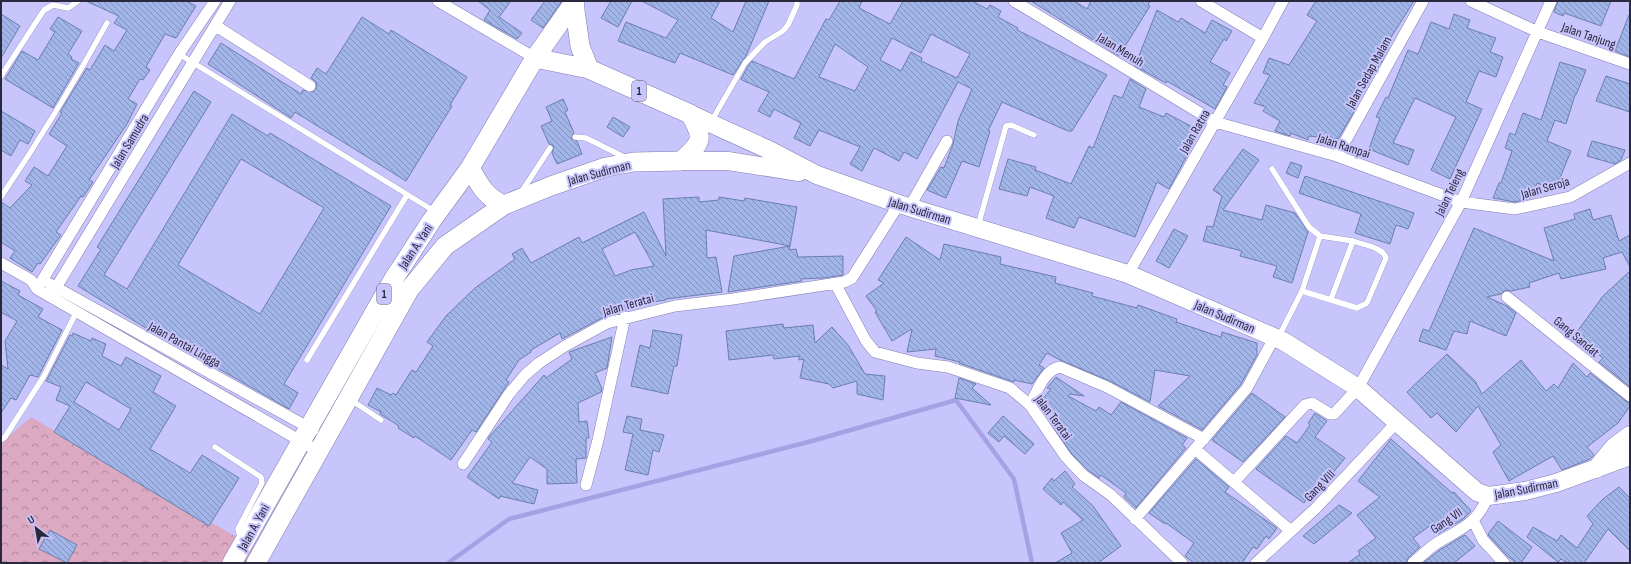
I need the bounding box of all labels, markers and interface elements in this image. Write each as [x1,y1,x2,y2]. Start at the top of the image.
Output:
street label: Jalan Tanjung [1559,19,1618,53]
street label: Jalan Menuh [1093,29,1147,70]
street label: Jalan Sedap Malam [1342,34,1395,112]
road number: 1 [632,81,646,101]
street label: Jalan Ratna [1175,107,1214,157]
street label: Jalan Samudra [107,111,152,173]
street label: Jalan Rampai [1314,130,1372,162]
street label: Jalan Sudirman [565,157,632,189]
street label: Jalan Teleng [1431,166,1468,220]
street label: Jalan Seroja [1518,173,1571,203]
street label: Jalan Sudirman [886,194,953,228]
street label: Jalan A. Yani [395,221,436,273]
road number: 1 [377,284,391,304]
street label: Jalan Teratai [600,290,656,320]
street label: Jalan Sudirman [1191,297,1257,337]
street label: Gang Sandat [1550,313,1602,361]
street label: Jalan Pantai Lingga [145,318,223,371]
street label: Jalan Teratai [1030,391,1075,443]
street label: Gang VIII [1301,466,1339,505]
street label: Jalan Sudirman [1492,475,1559,503]
street label: Jalan A. Yani [234,501,273,554]
street label: Gang VII [1427,504,1466,537]
north arrow [16,508,56,548]
text: U [25,513,37,527]

